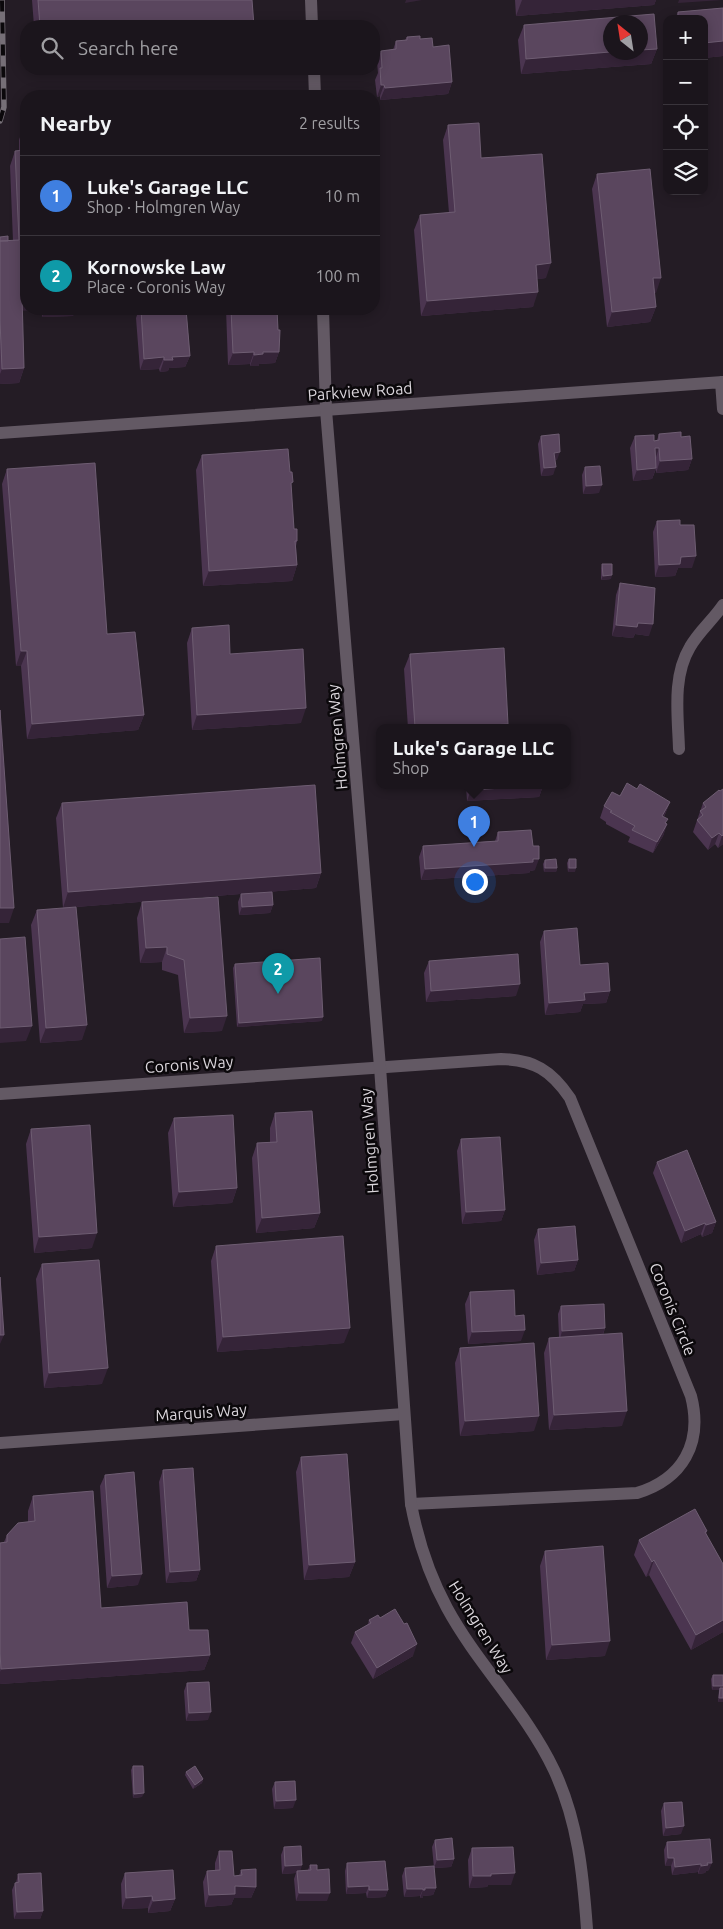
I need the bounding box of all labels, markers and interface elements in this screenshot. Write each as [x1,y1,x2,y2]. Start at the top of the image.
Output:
north arrow [603,15,648,60]
map controls [663,15,708,195]
button: + [663,15,708,60]
search box [20,20,380,75]
icon: search [38,34,66,62]
text: Search here [78,37,178,59]
button: − [663,60,708,105]
button: locate [663,105,708,150]
text: Nearby [40,111,111,135]
text: 2 results [299,114,360,132]
button: layers [663,150,708,195]
text: Luke's Garage LLC [87,176,248,198]
text: 1 [51,187,61,205]
text: 10 m [324,187,360,205]
text: Shop · Holmgren Way [87,198,240,216]
text: Kornowske Law [87,256,226,278]
text: 2 [51,267,61,285]
text: 100 m [315,267,360,285]
text: Place · Coronis Way [87,278,225,296]
street label: Parkview Road [307,378,413,404]
street label: Holmgren Way [323,683,351,790]
popup [376,724,571,789]
text: Luke's Garage LLC [393,737,554,759]
text: Shop [393,759,429,777]
pin: 1 [458,806,490,847]
your location [462,869,488,895]
pin: 2 [262,953,294,994]
street label: Coronis Way [144,1052,234,1076]
street label: Holmgren Way [356,1087,382,1194]
street label: Coronis Circle [646,1260,700,1358]
street label: Marquis Way [155,1400,248,1424]
street label: Holmgren Way [445,1577,517,1677]

